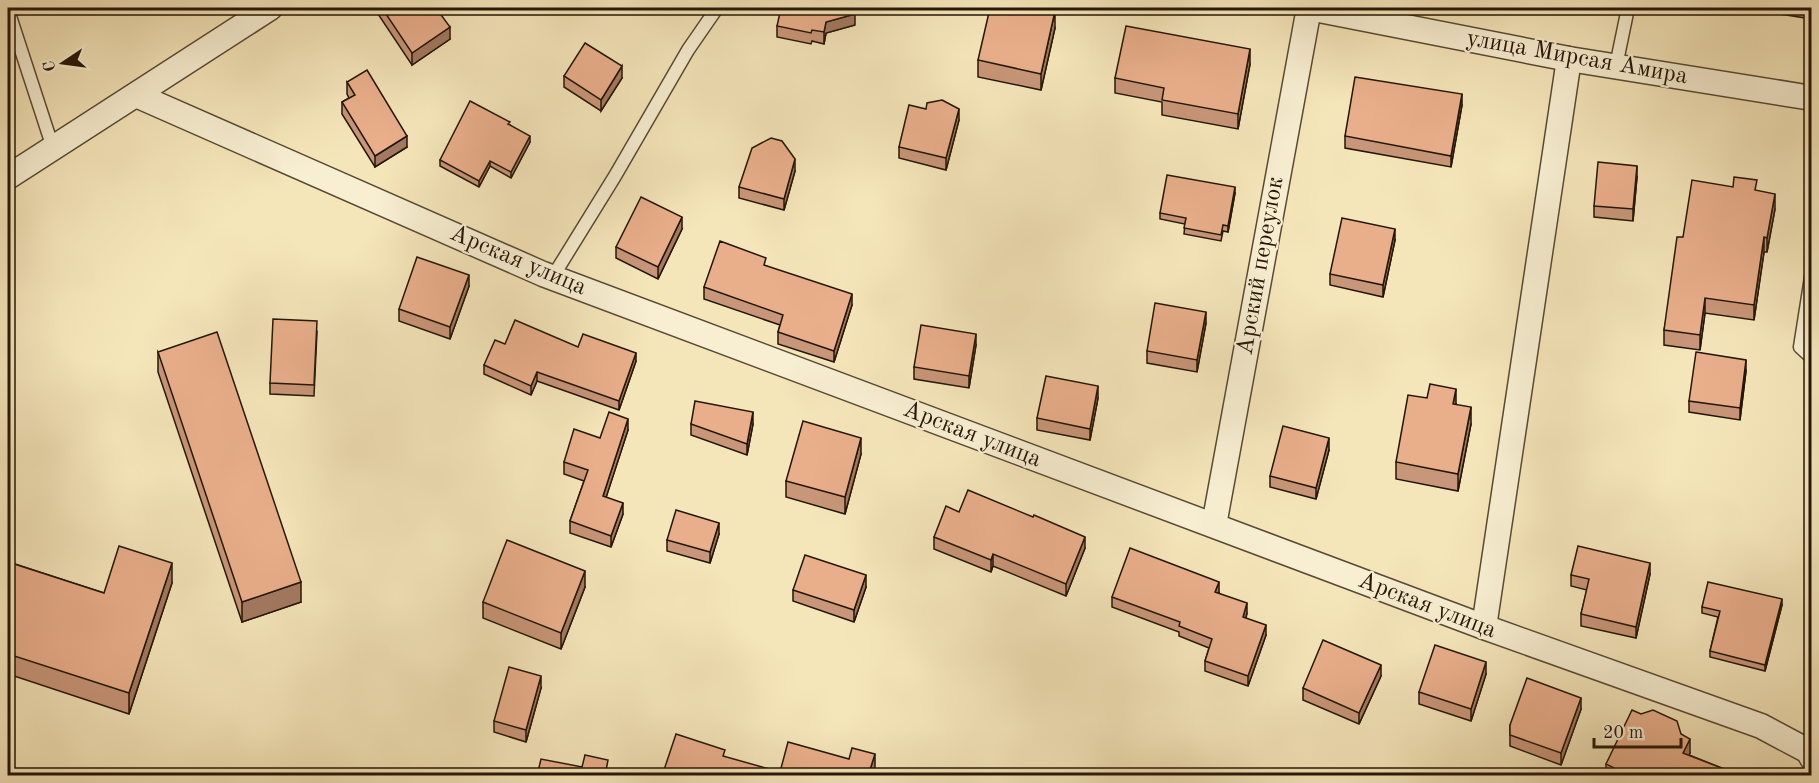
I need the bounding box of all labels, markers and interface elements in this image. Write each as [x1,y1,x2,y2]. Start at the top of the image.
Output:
street label: улица Мирсая Амира [1464,27,1690,89]
north arrow [33,33,93,93]
text: С [41,59,59,73]
street label: Арский переулок [1233,175,1289,357]
street label: Арская улица [446,221,590,301]
street label: Арская улица [900,398,1044,472]
street label: Арская улица [1355,569,1499,643]
scale bar [1594,711,1681,749]
text: 20 m [1603,724,1643,742]

